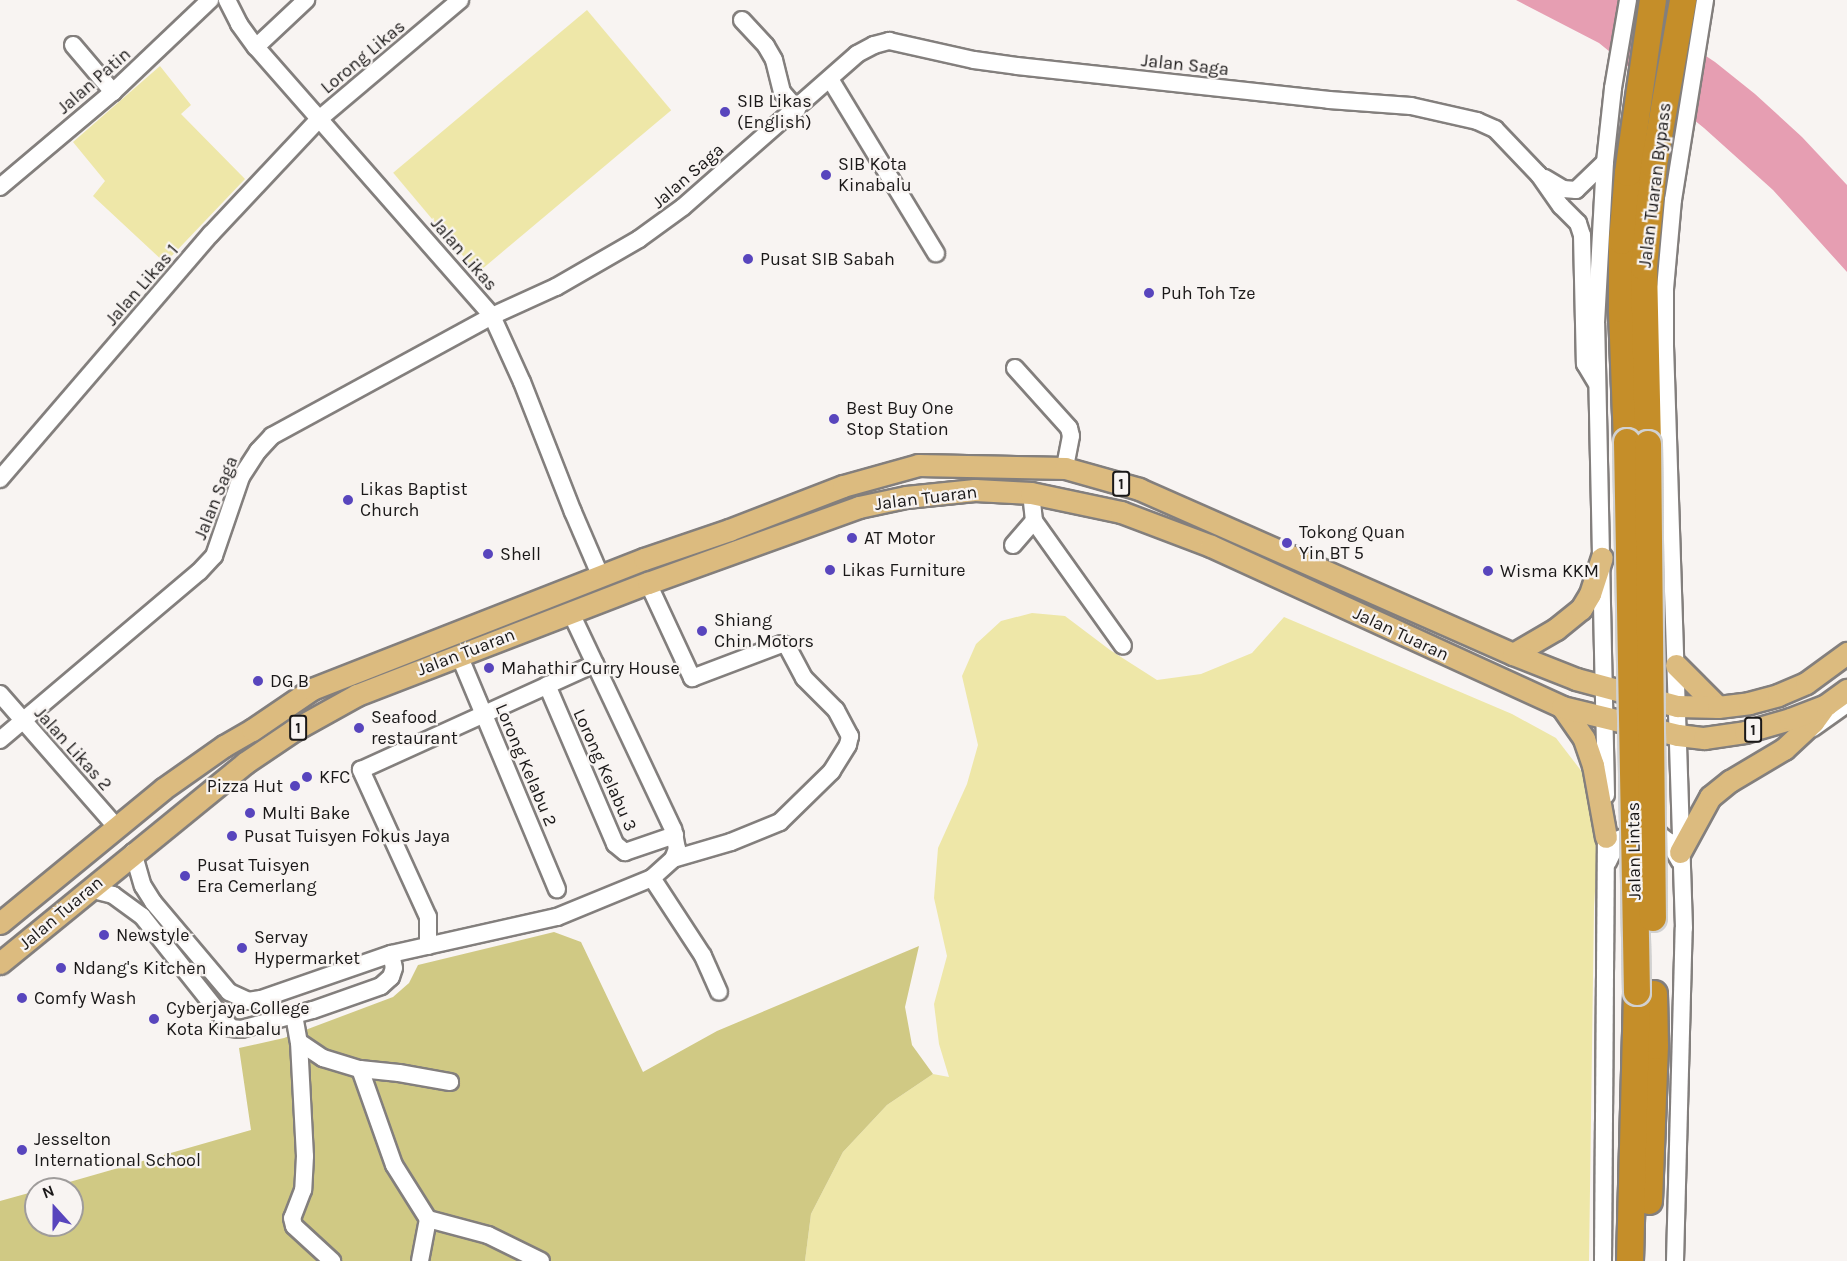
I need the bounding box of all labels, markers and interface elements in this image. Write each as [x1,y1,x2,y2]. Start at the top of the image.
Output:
street label: Lorong Likas [317,16,409,98]
street label: Jalan Patin [53,43,135,119]
street label: Jalan Saga [1140,50,1230,80]
place label: SIB Likas (English) [737,91,812,134]
street label: Jalan Tuaran Bypass [1634,101,1676,269]
marker: SIB Likas (English) [718,105,732,119]
street label: Jalan Saga [648,139,728,213]
place label: SIB Kota Kinabalu [838,154,912,196]
marker: SIB Kota Kinabalu [819,168,833,182]
street label: Jalan Likas [426,213,502,295]
street label: Jalan Likas 1 [101,240,183,330]
place label: Pusat SIB Sabah [760,248,895,270]
marker: Pusat SIB Sabah [741,252,755,266]
place label: Puh Toh Tze [1161,282,1255,304]
marker: Puh Toh Tze [1142,286,1156,300]
place label: Best Buy One Stop Station [846,398,953,440]
marker: Best Buy One Stop Station [827,412,841,426]
street label: Jalan Saga [189,453,243,543]
road number: 1 [1112,471,1130,497]
place label: Likas Baptist Church [360,479,468,522]
street label: Jalan Tuaran [874,481,978,515]
marker: Likas Baptist Church [341,493,355,507]
place label: Tokong Quan Yin BT 5 [1299,522,1405,564]
place label: AT Motor [864,527,935,549]
marker: AT Motor [845,531,859,545]
marker: Tokong Quan Yin BT 5 [1280,536,1294,550]
place label: Shell [500,543,541,565]
marker: Shell [481,547,495,561]
place label: Likas Furniture [842,559,966,581]
place label: Wisma KKM [1500,560,1599,582]
marker: Likas Furniture [823,563,837,577]
marker: Wisma KKM [1481,564,1495,578]
street label: Jalan Tuaran [1350,602,1452,666]
place label: Shiang Chin Motors [714,610,814,652]
street label: Jalan Tuaran [414,623,518,681]
marker: Shiang Chin Motors [695,624,709,638]
place label: Mahathir Curry House [501,657,680,679]
marker: Mahathir Curry House [482,661,496,675]
place label: DG B [270,670,309,692]
marker: DG B [251,674,265,688]
street label: Lorong Kelabu 2 [490,700,562,830]
street label: Jalan Likas 2 [30,703,116,795]
street label: Lorong Kelabu 3 [568,706,642,834]
place label: Seafood restaurant [371,707,458,750]
road number: 1 [289,715,307,741]
road number: 1 [1744,717,1762,743]
marker: Seafood restaurant [352,721,366,735]
place label: KFC [319,766,350,788]
marker: KFC [300,770,314,784]
place label: Pizza Hut [207,775,283,797]
marker: Pizza Hut [288,779,302,793]
place label: Multi Bake [262,802,350,824]
street label: Jalan Lintas [1622,802,1646,900]
marker: Multi Bake [243,806,257,820]
place label: Pusat Tuisyen Fokus Jaya [244,825,450,847]
marker: Pusat Tuisyen Fokus Jaya [225,829,239,843]
place label: Pusat Tuisyen Era Cemerlang [197,855,317,898]
marker: Pusat Tuisyen Era Cemerlang [178,869,192,883]
street label: Jalan Tuaran [15,872,107,954]
place label: Newstyle [116,924,189,946]
place label: Servay Hypermarket [254,927,360,970]
marker: Newstyle [97,928,111,942]
marker: Servay Hypermarket [235,941,249,955]
place label: Ndang's Kitchen [73,957,206,979]
marker: Ndang's Kitchen [54,961,68,975]
place label: Comfy Wash [34,987,136,1009]
marker: Comfy Wash [15,991,29,1005]
place label: Cyberjaya College Kota Kinabalu [166,998,310,1040]
marker: Cyberjaya College Kota Kinabalu [147,1012,161,1026]
place label: Jesselton International School [34,1129,201,1172]
marker: Jesselton International School [15,1143,29,1157]
north arrow [24,1177,84,1237]
text: N [39,1181,57,1203]

